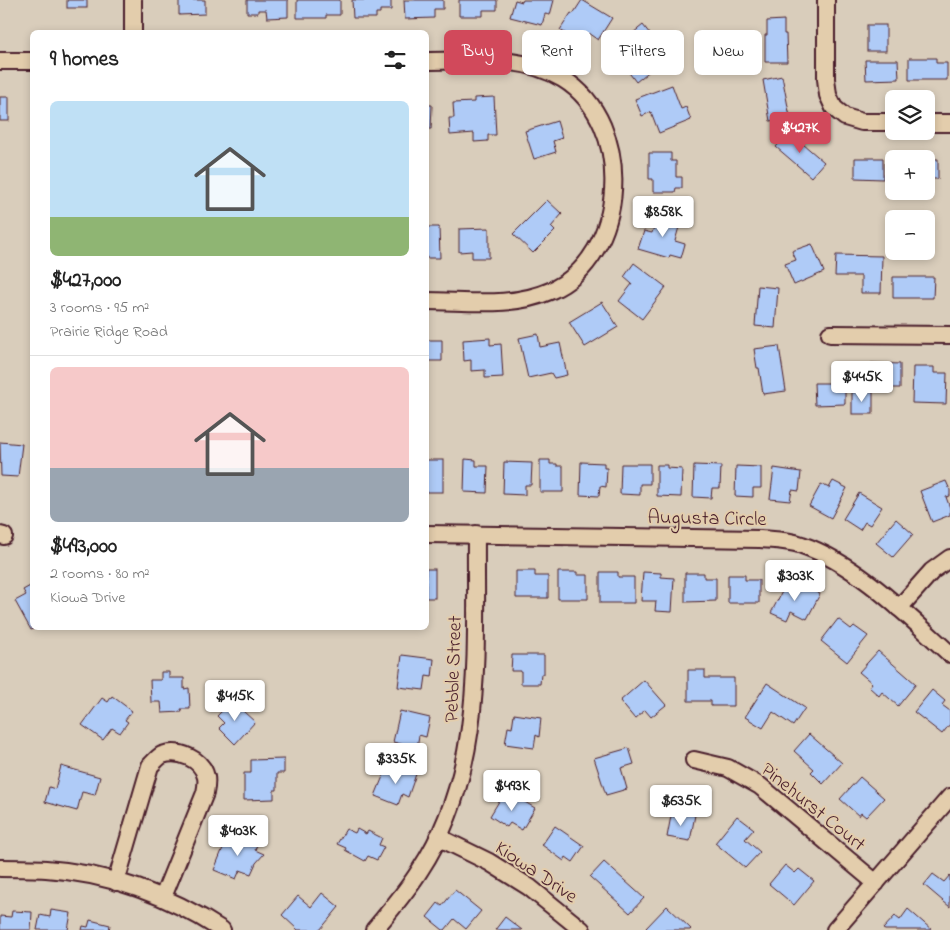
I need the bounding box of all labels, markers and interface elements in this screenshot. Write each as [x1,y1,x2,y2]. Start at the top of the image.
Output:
chip: Buy [444,30,512,75]
chip: Rent [522,30,591,75]
chip: Filters [601,30,684,75]
chip: New [694,30,762,75]
text: 9 homes [50,45,119,75]
icon: filters [381,46,409,74]
map controls [885,90,935,260]
button: layers [885,90,935,140]
pin: $427K [765,112,835,154]
text: $427K [781,116,819,140]
icon: home [185,134,275,224]
button: + [885,150,935,200]
pin: $858K [628,196,698,238]
text: $858K [644,200,682,224]
button: − [885,210,935,260]
text: $427,000 [50,266,121,296]
text: 3 rooms · 95 m² [50,296,149,320]
text: Prairie Ridge Road [50,320,168,344]
pin: $445K [827,360,897,403]
text: $445K [842,365,882,389]
icon: home [185,399,275,489]
street label: Augusta Circle [647,504,767,536]
text: $493,000 [50,532,117,562]
pin: $303K [760,560,830,602]
text: 2 rooms · 80 m² [50,562,150,586]
text: $303K [776,564,814,588]
text: Kiowa Drive [50,586,126,610]
street label: Pebble Street [438,615,471,723]
pin: $415K [200,680,270,722]
text: $415K [216,684,254,708]
pin: $335K [361,742,431,785]
text: $335K [376,747,416,771]
street label: Pinehurst Court [754,757,871,859]
pin: $493K [477,770,547,812]
text: $493K [494,774,530,798]
pin: $635K [646,784,716,827]
text: $635K [661,789,701,813]
pin: $403K [203,814,273,857]
text: $403K [219,819,257,843]
street label: Kiowa Drive [488,835,583,912]

